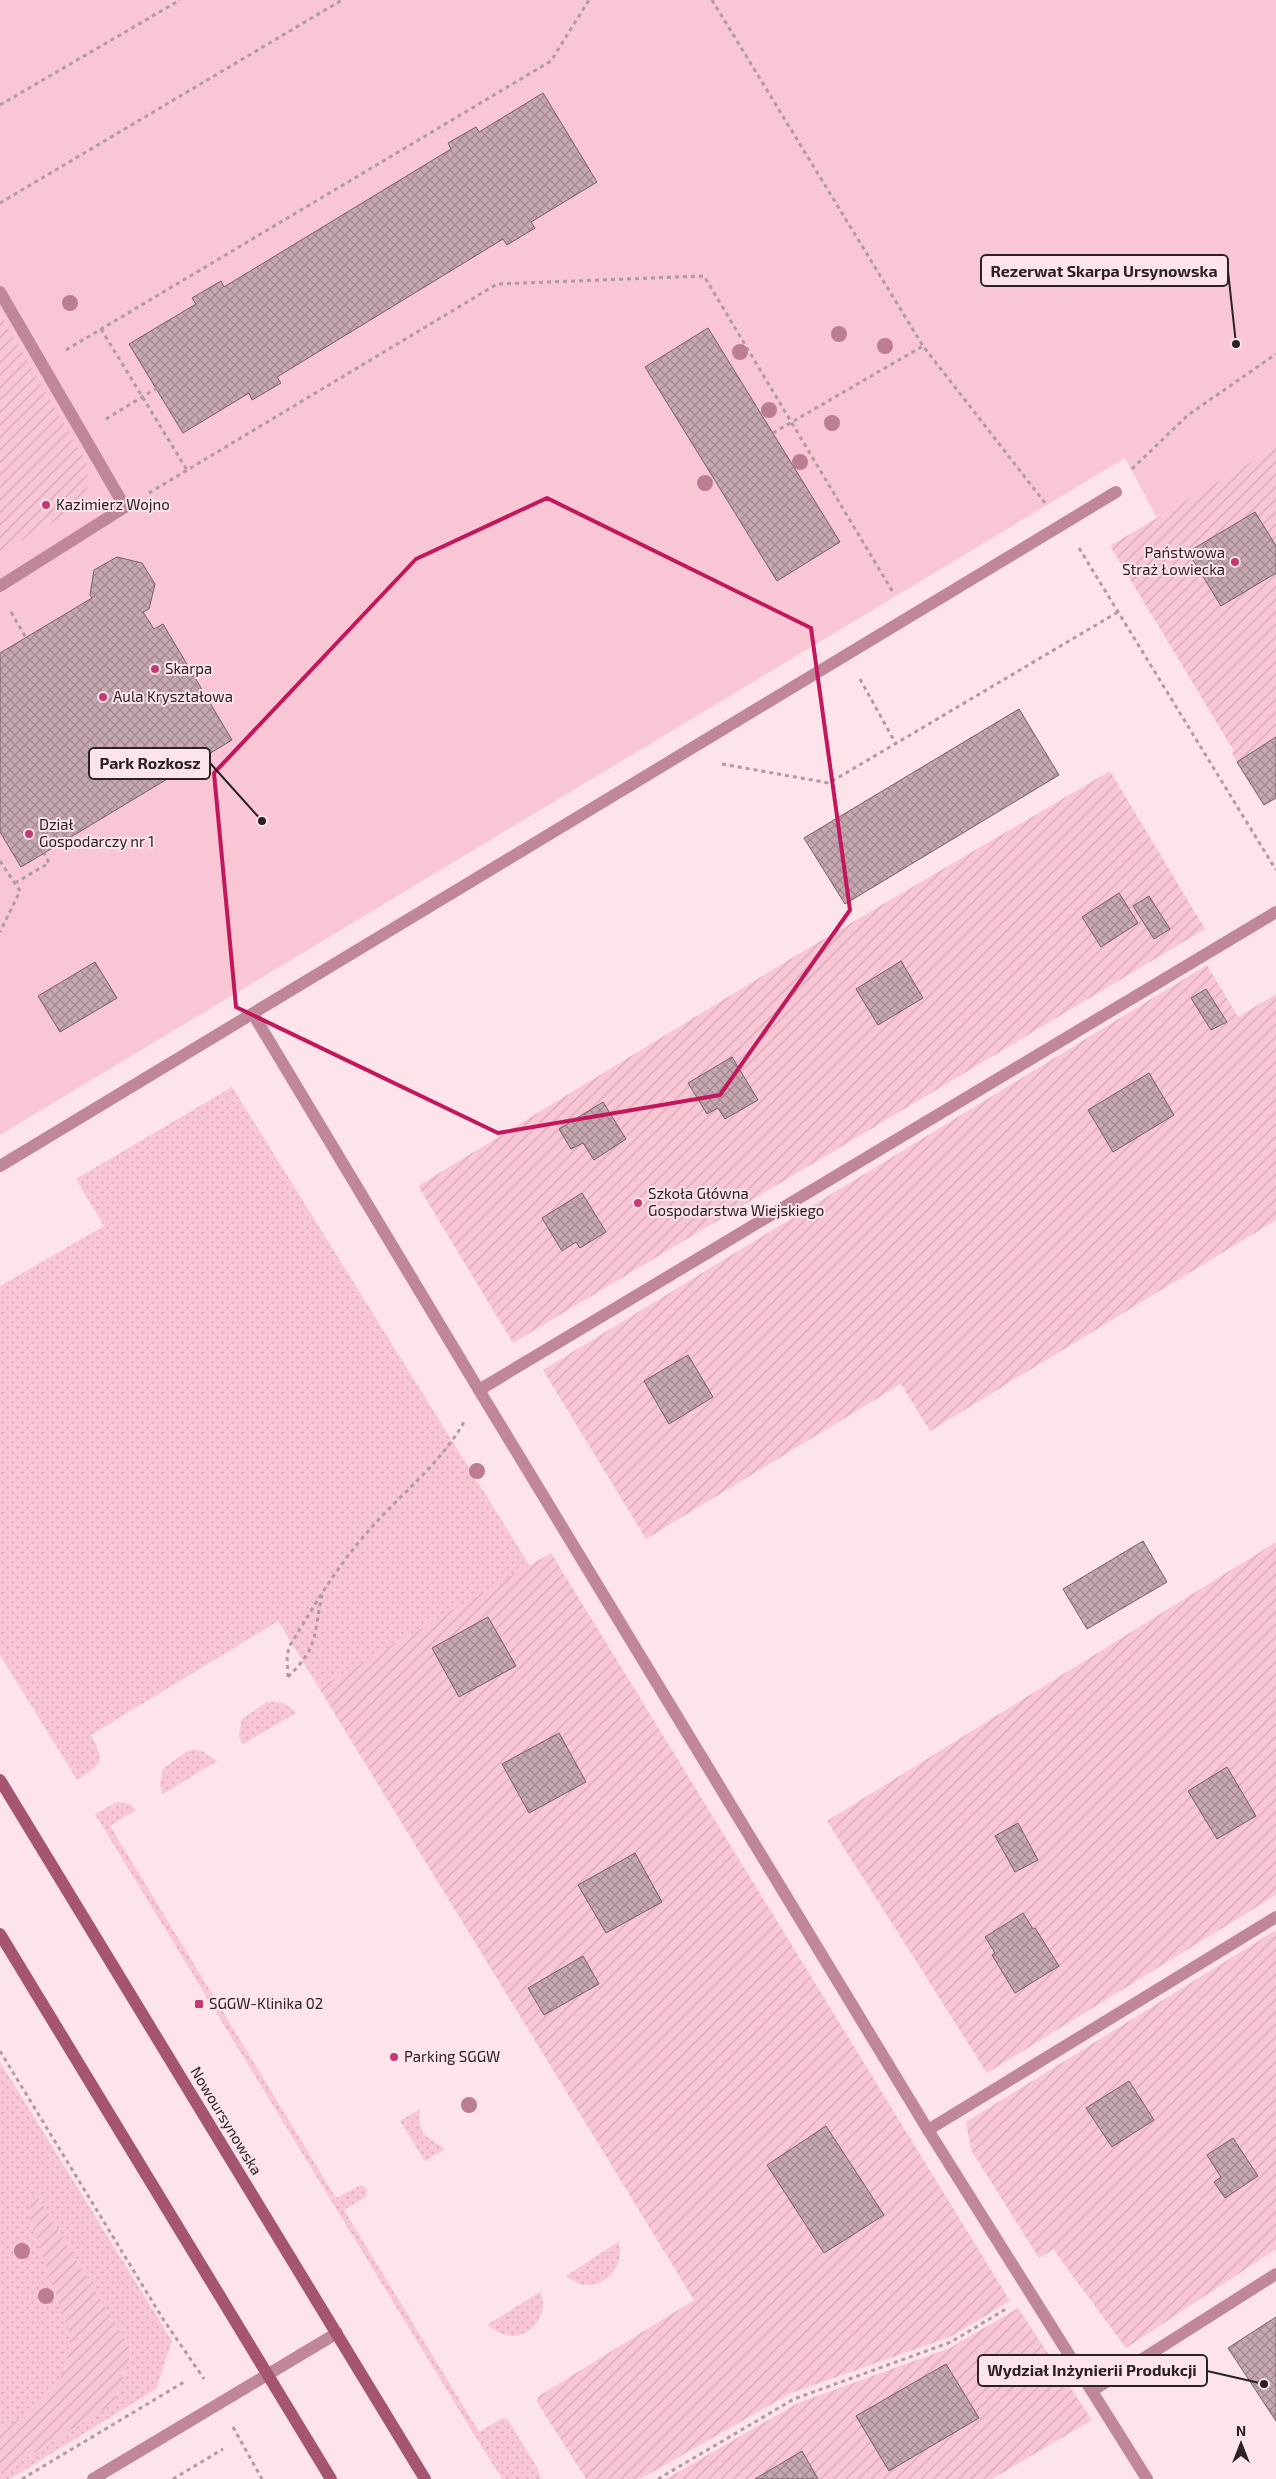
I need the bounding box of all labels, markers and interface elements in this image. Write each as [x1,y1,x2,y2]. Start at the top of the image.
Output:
callout: Rezerwat Skarpa Ursynowska [981,255,1228,286]
text: Rezerwat Skarpa Ursynowska [990,261,1218,281]
place label: Kazimierz Wojno [56,495,170,514]
marker: Kazimierz Wojno [40,499,52,511]
place label: Państwowa Straż Łowiecka [1122,543,1225,578]
marker: Państwowa Straż Łowiecka [1229,556,1241,568]
place label: Skarpa [165,659,212,677]
marker: Skarpa [149,663,161,675]
place label: Aula Kryształowa [113,687,233,705]
marker: Aula Kryształowa [97,691,109,703]
callout: Park Rozkosz [89,748,210,779]
text: Park Rozkosz [99,753,201,772]
place label: Dział Gospodarczy nr 1 [39,815,154,850]
marker: Dział Gospodarczy nr 1 [23,828,35,840]
place label: Szkoła Główna Gospodarstwa Wiejskiego [648,1184,824,1220]
marker: Szkoła Główna Gospodarstwa Wiejskiego [632,1197,644,1209]
place label: SGGW-Klinika 02 [209,1994,323,2012]
marker: SGGW-Klinika 02 [193,1998,205,2010]
place label: Parking SGGW [404,2047,500,2065]
marker: Parking SGGW [388,2051,400,2063]
street label: Nowoursynowska [187,2063,266,2178]
callout: Wydział Inżynierii Produkcji [978,2355,1207,2386]
text: Wydział Inżynierii Produkcji [987,2360,1197,2380]
north arrow [1216,2419,1266,2469]
text: N [1236,2422,1246,2439]

